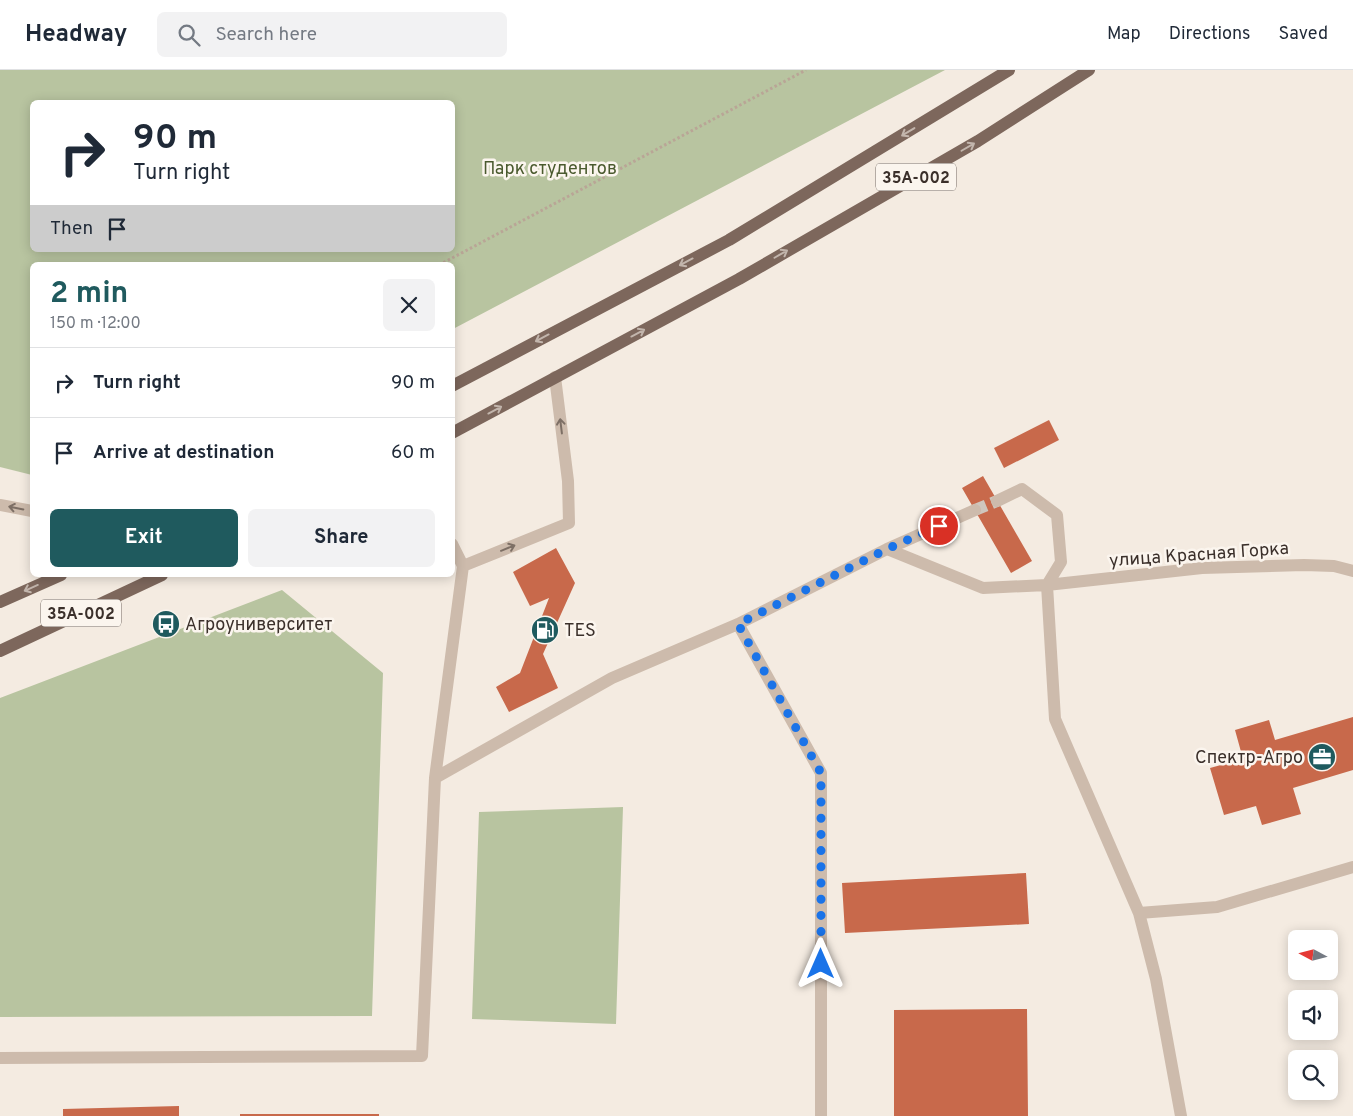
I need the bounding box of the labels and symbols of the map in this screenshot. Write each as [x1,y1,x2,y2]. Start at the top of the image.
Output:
one-way arrow [902,127,916,137]
one-way arrow [960,142,974,152]
park label: Парк студентов [483,158,617,181]
road number: 35А-002 [876,164,956,190]
one-way arrow [774,249,788,259]
one-way arrow [679,258,694,267]
one-way arrow [631,327,645,337]
one-way arrow [535,333,550,343]
one-way arrow [488,404,502,414]
one-way arrow [556,419,566,435]
one-way arrow [9,502,25,512]
pin [918,505,960,547]
street label: улица Красная Горка [1108,538,1290,573]
one-way arrow [500,543,515,552]
one-way arrow [24,584,39,594]
road number: 35А-002 [41,600,121,626]
bus stop icon: Агроуниверситет [151,609,181,639]
place label: Агроуниверситет [185,614,332,637]
fuel station icon: TES [530,615,560,645]
place label: TES [564,620,596,643]
office icon: Спектр-Агро [1307,742,1337,772]
place label: Спектр-Агро [1195,747,1303,770]
north arrow [1288,930,1338,980]
position arrow [794,937,846,989]

